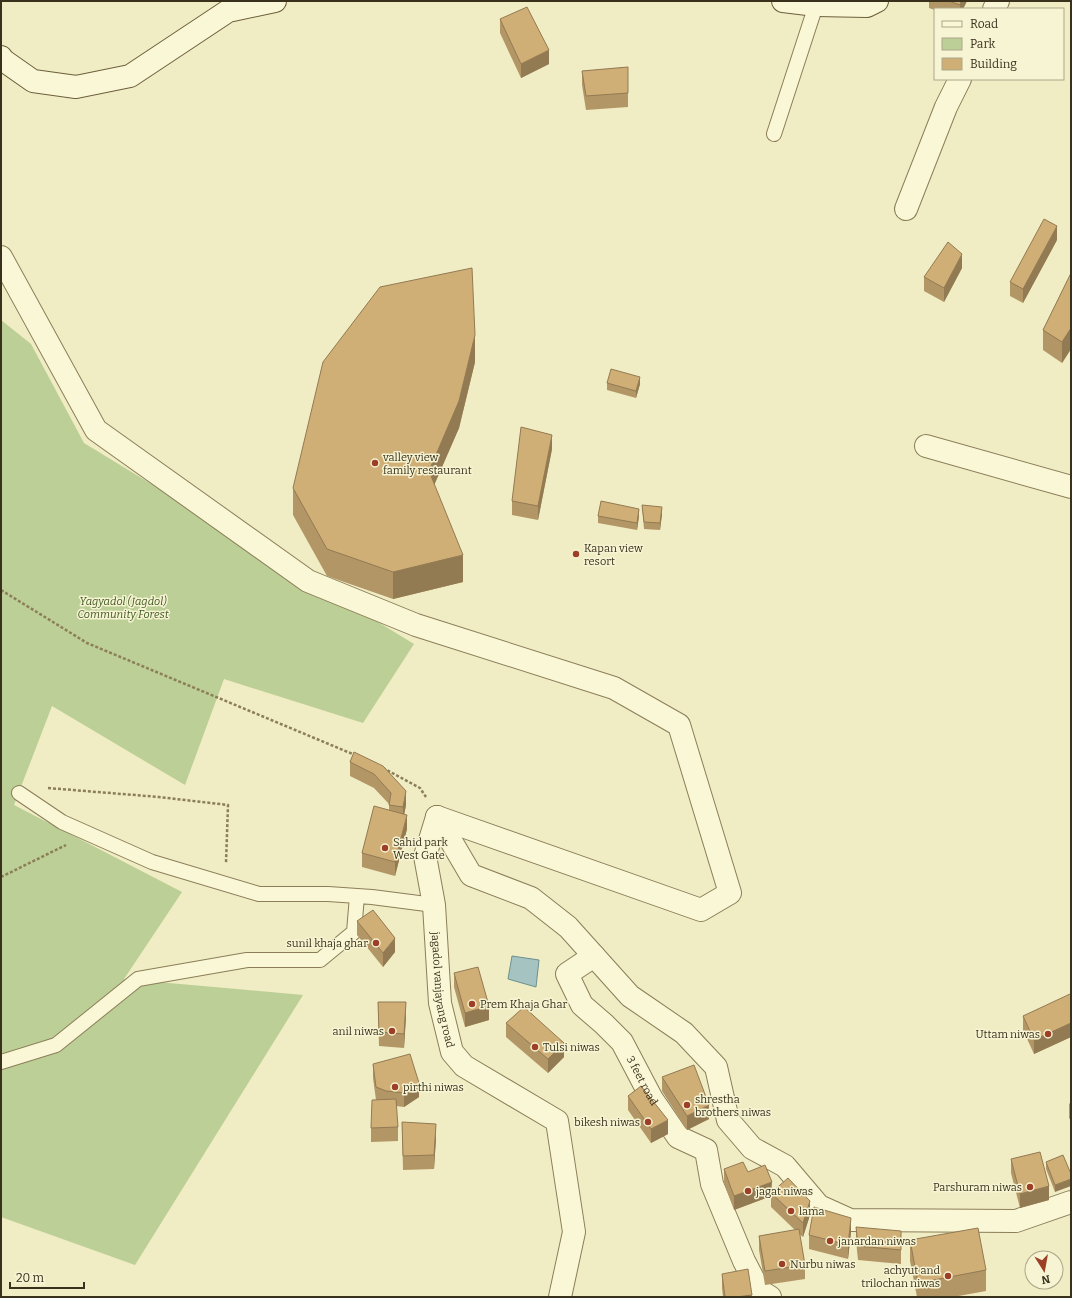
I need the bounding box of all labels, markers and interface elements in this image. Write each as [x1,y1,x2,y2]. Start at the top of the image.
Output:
legend [934,8,1064,80]
text: Road [970,17,998,31]
text: Park [970,37,996,51]
text: Building [970,57,1017,71]
place label: valley view family restaurant [382,451,472,477]
marker: valley view family restaurant [370,458,380,468]
place label: Kapan view resort [584,542,643,568]
marker: Kapan view resort [571,549,581,559]
park label: Yagyadol (Jagdol) Community Forest [77,595,169,621]
place label: Sahid park West Gate [393,836,448,862]
marker: Sahid park West Gate [380,843,390,853]
street label: jagadol vanjayang road [429,930,457,1049]
place label: sunil khaja ghar [286,937,368,950]
marker: sunil khaja ghar [371,938,381,948]
place label: Prem Khaja Ghar [480,998,567,1011]
marker: Prem Khaja Ghar [467,999,477,1009]
place label: anil niwas [332,1025,384,1038]
marker: anil niwas [387,1026,397,1036]
place label: Uttam niwas [975,1028,1040,1041]
marker: Uttam niwas [1043,1029,1053,1039]
place label: Tulsi niwas [543,1041,600,1054]
marker: Tulsi niwas [530,1042,540,1052]
street label: 3 feet road [624,1054,661,1108]
place label: pirthi niwas [403,1081,464,1094]
marker: pirthi niwas [390,1082,400,1092]
place label: shrestha brothers niwas [695,1093,771,1119]
marker: shrestha brothers niwas [682,1100,692,1110]
place label: bikesh niwas [574,1116,640,1129]
marker: bikesh niwas [643,1117,653,1127]
place label: Parshuram niwas [933,1181,1022,1194]
marker: Parshuram niwas [1025,1182,1035,1192]
place label: jagat niwas [755,1185,813,1198]
marker: jagat niwas [743,1186,753,1196]
place label: lama [799,1205,825,1218]
marker: lama [786,1206,796,1216]
place label: janardan niwas [837,1235,916,1248]
marker: janardan niwas [825,1236,835,1246]
north arrow [1024,1250,1064,1290]
place label: Nurbu niwas [790,1258,855,1271]
marker: Nurbu niwas [777,1259,787,1269]
scale bar [10,1264,84,1290]
place label: achyut and trilochan niwas [861,1264,940,1290]
text: 20 m [16,1271,45,1285]
marker: achyut and trilochan niwas [943,1271,953,1281]
text: N [1040,1272,1051,1287]

